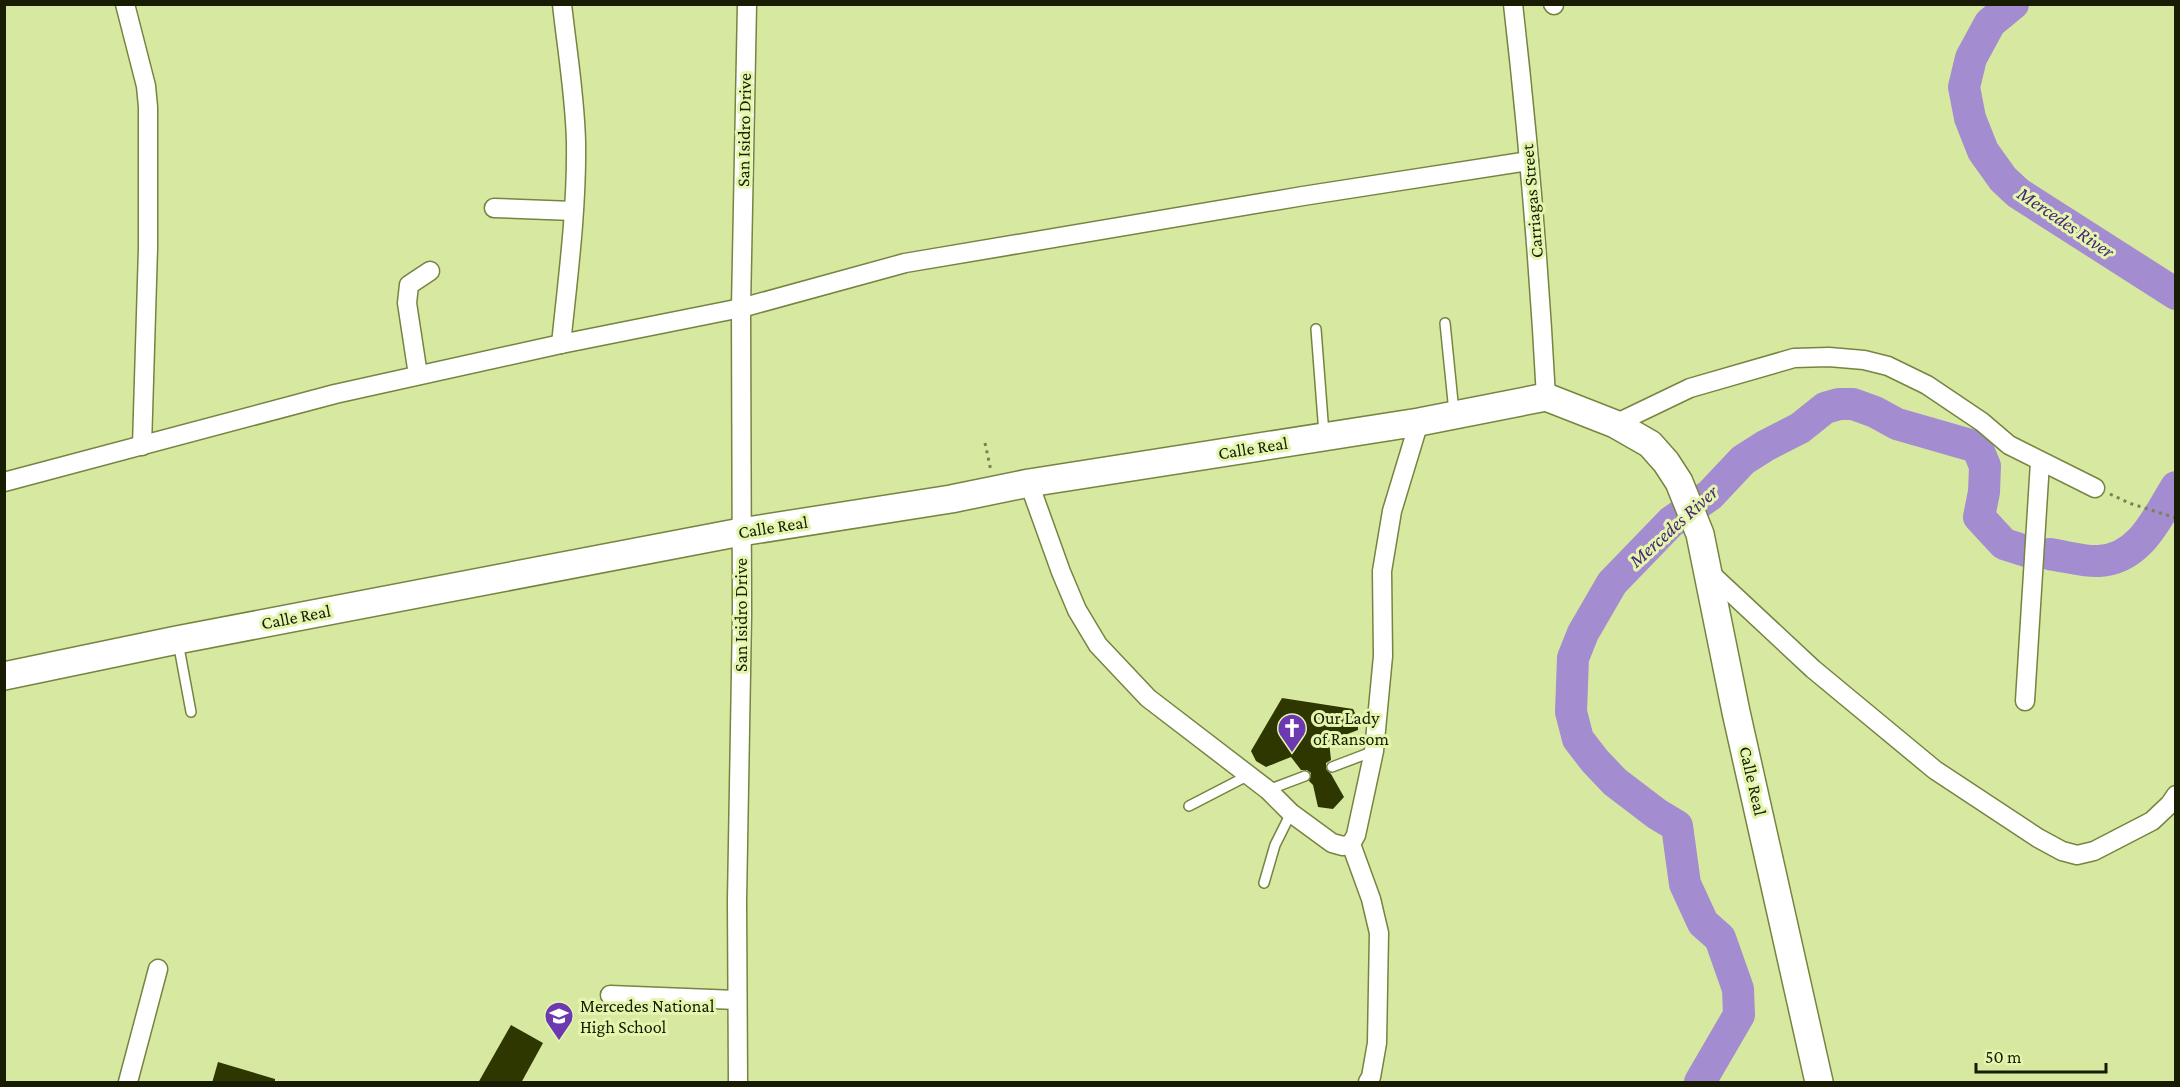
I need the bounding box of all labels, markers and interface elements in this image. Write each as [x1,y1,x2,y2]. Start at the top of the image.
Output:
street label: San Isidro Drive [733,73,755,187]
street label: Carriagas Street [1517,142,1547,259]
water label: Mercedes River [2013,181,2119,263]
street label: Calle Real [1217,433,1290,463]
water label: Mercedes River [1623,480,1723,572]
street label: Calle Real [737,512,810,542]
street label: San Isidro Drive [731,558,751,672]
street label: Calle Real [260,600,333,634]
place label: Our Lady of Ransom [1313,708,1389,749]
church icon: Our Lady of Ransom [1276,712,1308,754]
street label: Calle Real [1735,744,1771,818]
place label: Mercedes National High School [580,996,715,1037]
school or university icon: Mercedes National High School [543,1000,575,1042]
scale bar [1976,1036,2106,1074]
text: 50 m [1985,1047,2022,1067]

